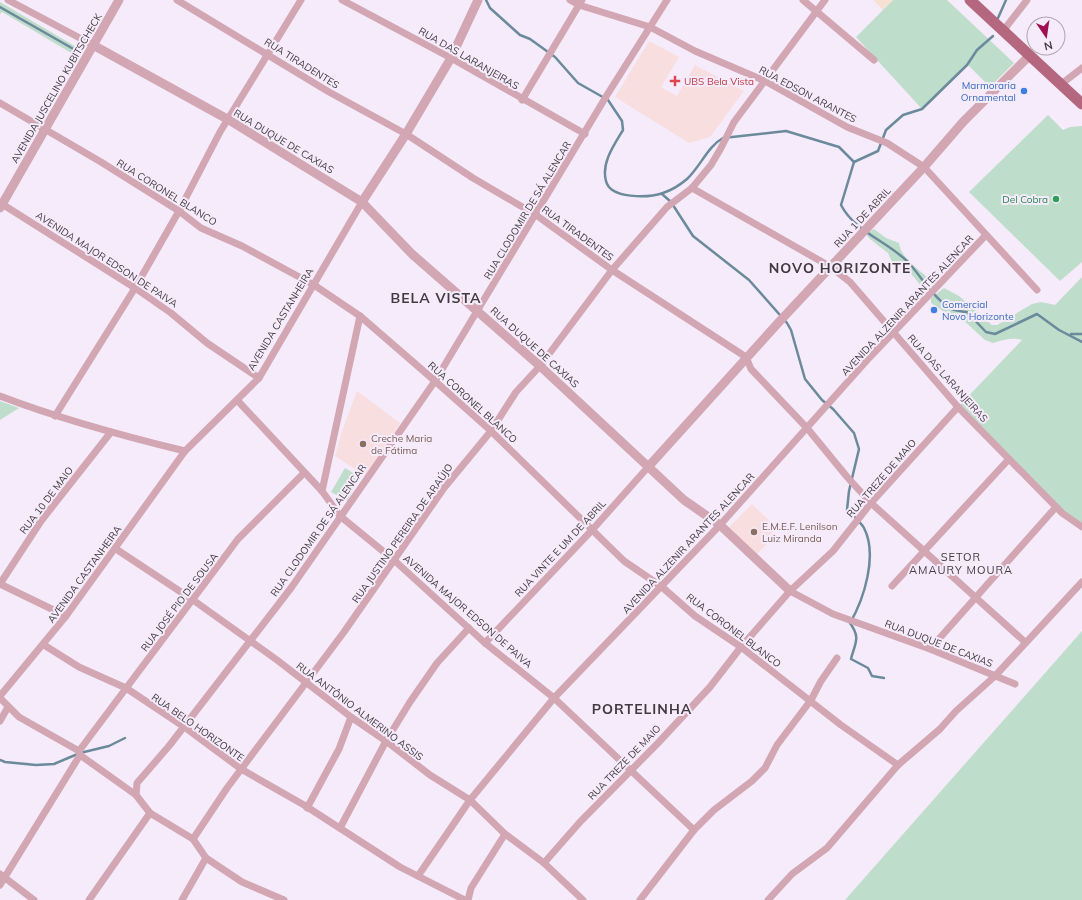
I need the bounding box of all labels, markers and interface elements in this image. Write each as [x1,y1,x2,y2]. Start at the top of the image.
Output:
street label: AVENIDA JUSCELINO KUBITSCHECK [8,10,105,166]
north arrow [1026,16,1066,56]
street label: RUA DAS LARANJEIRAS [416,24,521,93]
street label: RUA TIRADENTES [262,35,342,92]
text: N [1043,38,1054,53]
street label: RUA EDSON ARANTES [757,63,859,126]
marker: UBS Bela Vista [669,75,681,87]
place label: UBS Bela Vista [684,75,754,88]
place label: Marmoraria Ornamental [961,79,1016,104]
marker: Marmoraria Ornamental [1019,86,1029,96]
street label: RUA DUQUE DE CAXIAS [231,106,336,177]
street label: RUA CLODOMIR DE SÁ ALENCAR [481,139,574,282]
street label: RUA CORONEL BLANCO [114,156,219,229]
street label: RUA 1 DE ABRIL [831,184,894,250]
place label: Del Cobra [1002,193,1048,206]
marker: Del Cobra [1051,194,1061,204]
street label: RUA TIRADENTES [539,203,616,264]
street label: AVENIDA MAJOR EDSON DE PAIVA [33,209,181,311]
street label: AVENIDA ALZENIR ARANTES ALENCAR [839,232,976,379]
district label: NOVO HORIZONTE [769,259,911,277]
street label: AVENIDA CASTANHEIRA [245,265,317,373]
district label: BELA VISTA [391,289,481,307]
place label: Comercial Novo Horizonte [942,298,1014,323]
street label: RUA DUQUE DE CAXIAS [488,304,582,391]
marker: Comercial Novo Horizonte [929,305,939,315]
street label: RUA DAS LARANJEIRAS [905,332,991,425]
street label: RUA CORONEL BLANCO [425,359,520,446]
place label: Creche Maria de Fátima [371,432,432,457]
street label: RUA TREZE DE MAIO [844,436,919,520]
marker: Creche Maria de Fátima [358,439,368,449]
street label: RUA CLODOMIR DE SÁ ALENCAR [268,461,369,599]
street label: RUA JUSTINO PEREIRA DE ARAÚJO [349,461,456,606]
street label: RUA 10 DE MAIO [17,464,76,537]
street label: AVENIDA ALZENIR ARANTES ALENCAR [620,470,757,617]
street label: RUA VINTE E UM DE ABRIL [512,497,609,599]
place label: E.M.E.F. Lenilson Luiz Miranda [762,520,838,545]
street label: AVENIDA CASTANHEIRA [45,522,125,626]
marker: E.M.E.F. Lenilson Luiz Miranda [749,527,759,537]
street label: RUA JOSÉ PIO DE SOUSA [138,550,221,654]
district label: SETOR AMAURY MOURA [909,550,1013,577]
street label: AVENIDA MAJOR EDSON DE PAIVA [401,552,535,671]
street label: RUA CORONEL BLANCO [684,590,784,671]
street label: RUA DUQUE DE CAXIAS [883,617,995,670]
street label: RUA ANTÔNIO ALMERINO ASSIS [294,659,426,763]
street label: RUA BELO HORIZONTE [149,691,247,764]
district label: PORTELINHA [592,700,692,718]
street label: RUA TREZE DE MAIO [585,722,664,803]

